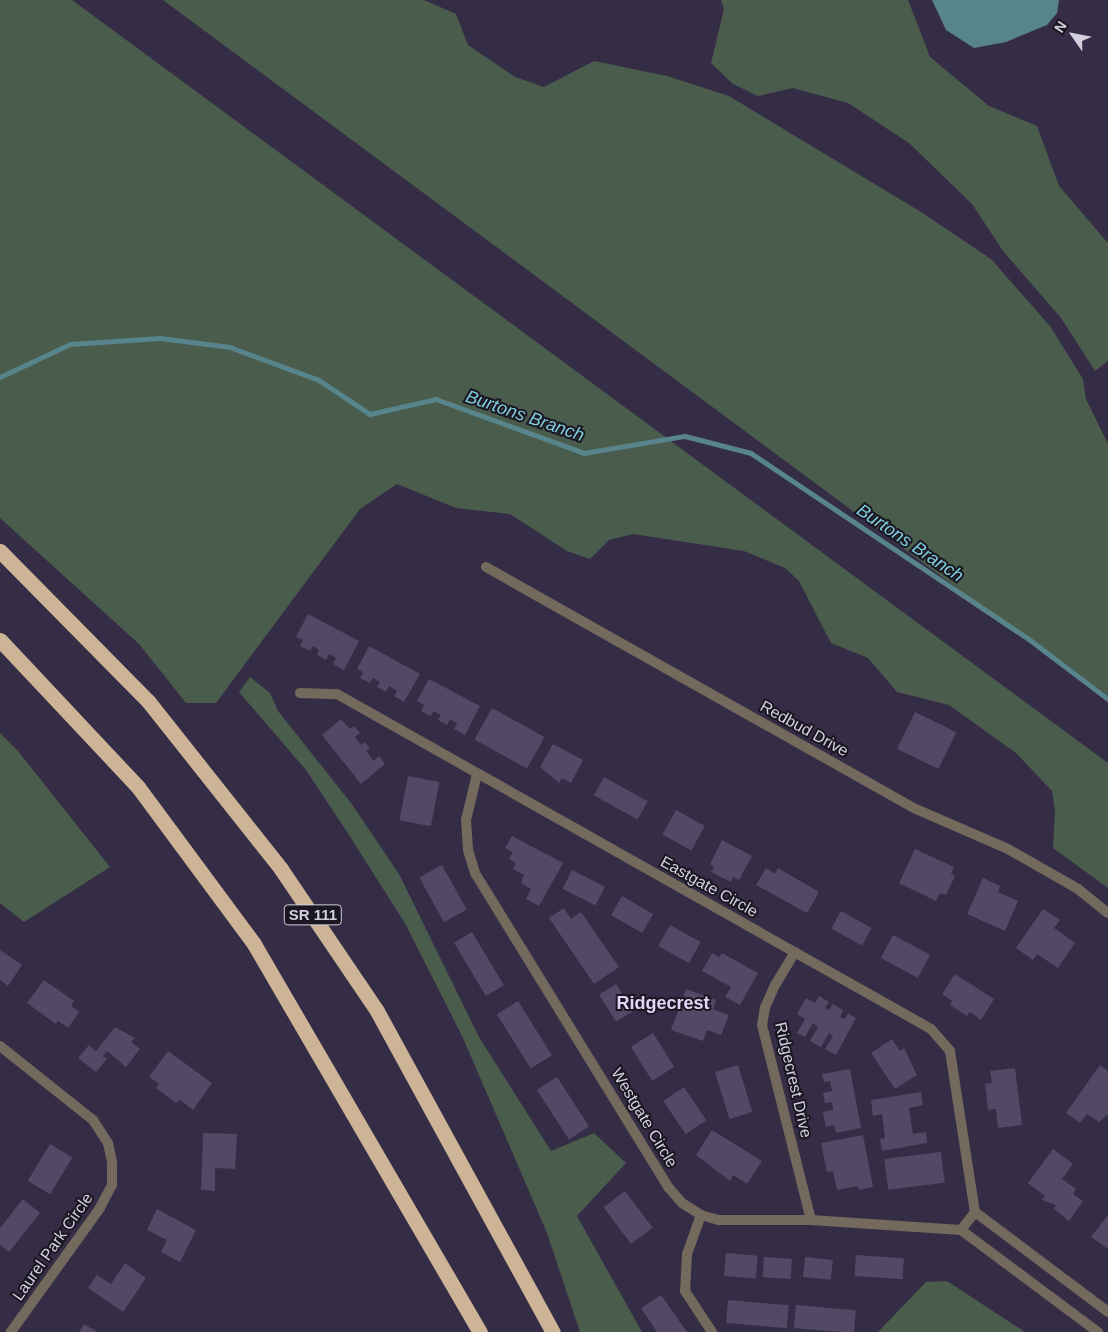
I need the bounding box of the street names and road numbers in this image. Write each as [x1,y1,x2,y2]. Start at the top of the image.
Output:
street label: Redbud Drive [757,697,851,761]
street label: Eastgate Circle [657,852,761,922]
road number: SR 111 [283,902,343,928]
street label: Ridgecrest Drive [770,1020,816,1140]
street label: Westgate Circle [607,1065,681,1171]
street label: Laurel Park Circle [9,1189,97,1305]

